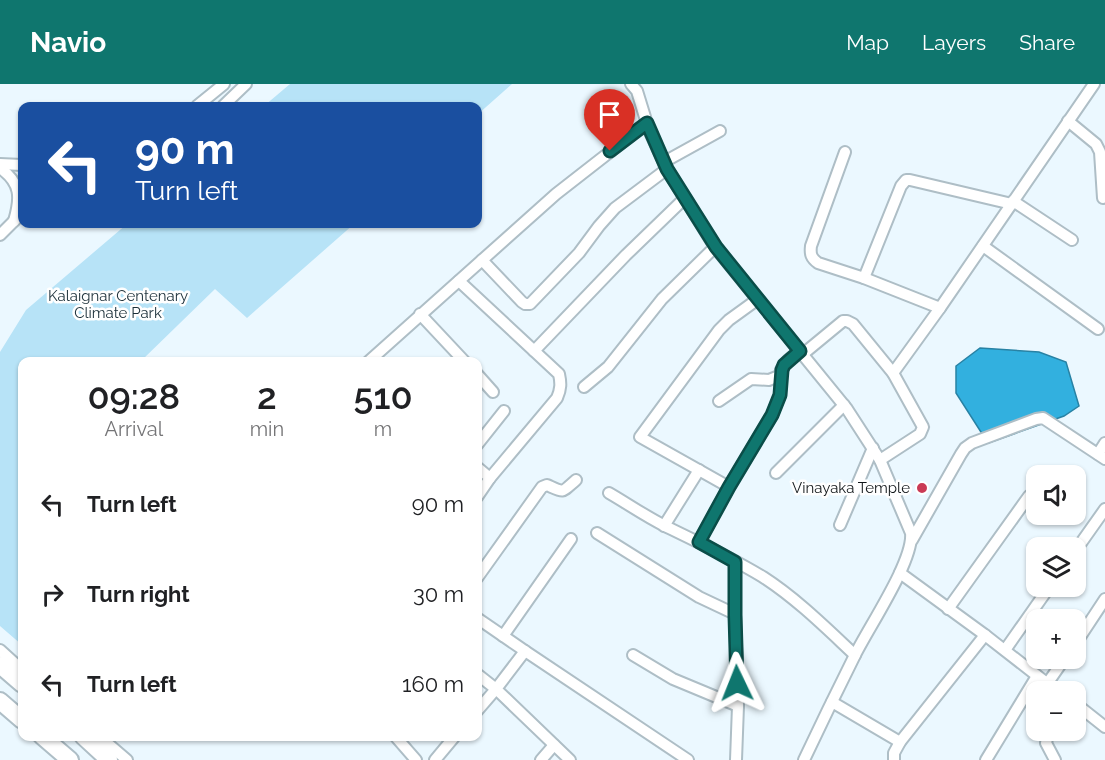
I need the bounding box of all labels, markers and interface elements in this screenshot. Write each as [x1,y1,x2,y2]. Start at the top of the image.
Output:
text: Navio [30,26,106,59]
text: Map [846,30,889,55]
text: Layers [922,30,986,55]
text: Share [1019,30,1075,55]
pin [584,89,635,151]
icon: arrive [593,98,626,131]
text: 90 m [135,125,235,174]
icon: left [36,126,114,204]
text: Turn left [135,175,238,206]
park label: Kalaignar Centenary Climate Park [48,287,188,322]
text: 09:28 [87,375,180,417]
text: 2 [257,375,277,417]
text: 510 [354,375,413,417]
text: Arrival [105,417,163,441]
text: min [250,417,284,441]
text: m [374,417,392,441]
map controls [1026,465,1086,741]
button: sound [1026,465,1086,525]
place label: Vinayaka Temple [792,479,910,497]
marker: Vinayaka Temple [915,481,929,495]
icon: left [36,488,69,521]
text: Turn left [87,491,177,517]
text: 90 m [412,491,464,517]
button: layers [1026,537,1086,597]
icon: right [36,578,69,611]
text: Turn right [87,581,190,607]
text: 30 m [413,581,464,607]
button: + [1026,609,1086,669]
position arrow [705,651,769,715]
icon: left [36,668,69,701]
text: Turn left [87,671,177,697]
text: 160 m [402,671,464,697]
button: − [1026,681,1086,741]

